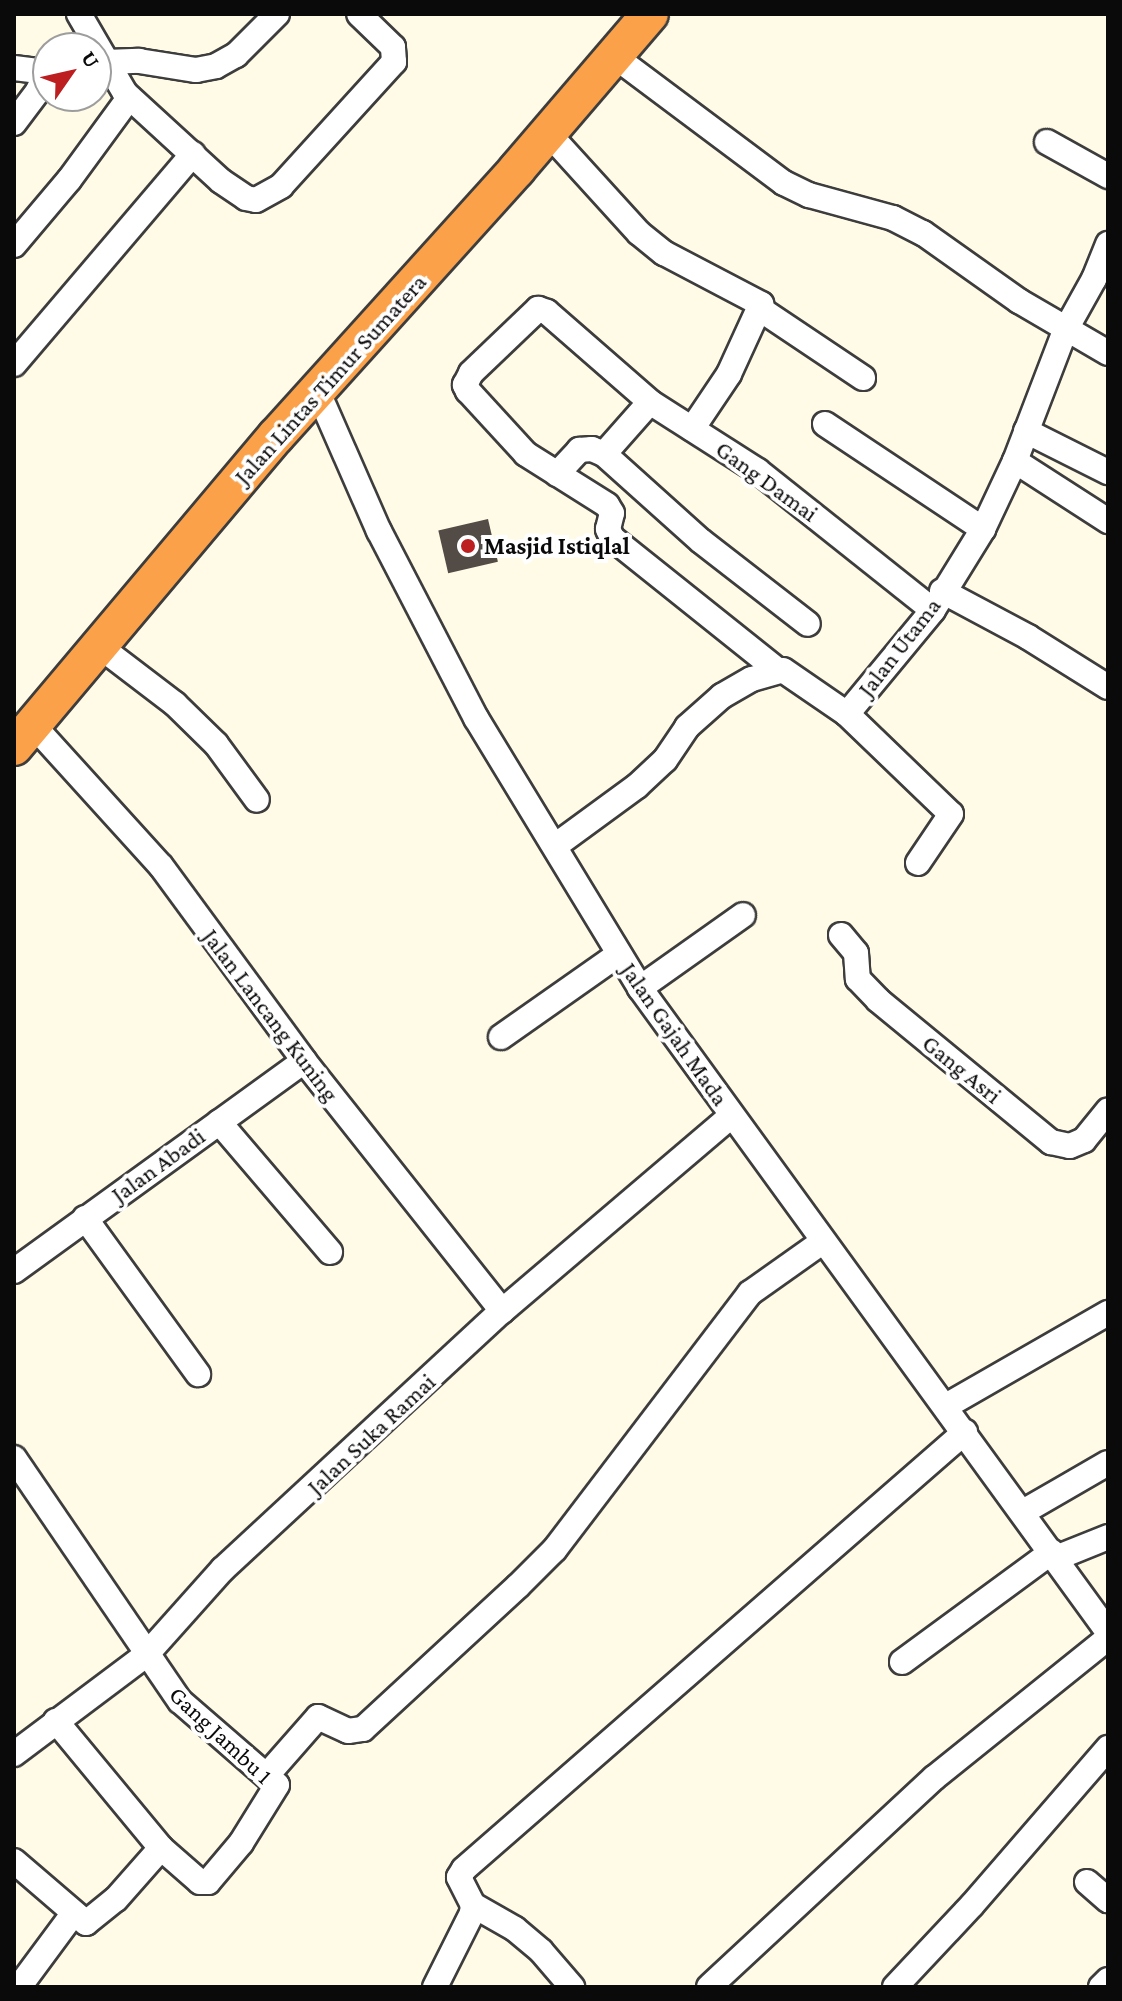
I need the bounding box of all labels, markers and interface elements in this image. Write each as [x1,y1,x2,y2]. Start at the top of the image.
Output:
north arrow [32,32,112,112]
text: U [76,46,105,73]
street label: Jalan Lintas Timur Sumatera [228,268,432,490]
street label: Gang Damai [710,434,824,528]
place label: Masjid Istiqlal [484,532,630,560]
marker: Masjid Istiqlal [459,537,477,555]
street label: Jalan Utama [851,592,947,702]
street label: Jalan Lancang Kuning [197,923,345,1107]
street label: Jalan Gajah Mada [615,957,735,1111]
street label: Gang Asri [917,1028,1007,1110]
street label: Jalan Abadi [105,1121,211,1209]
street label: Jalan Suka Ramai [301,1367,441,1501]
street label: Gang Jambu 1 [164,1680,278,1790]

